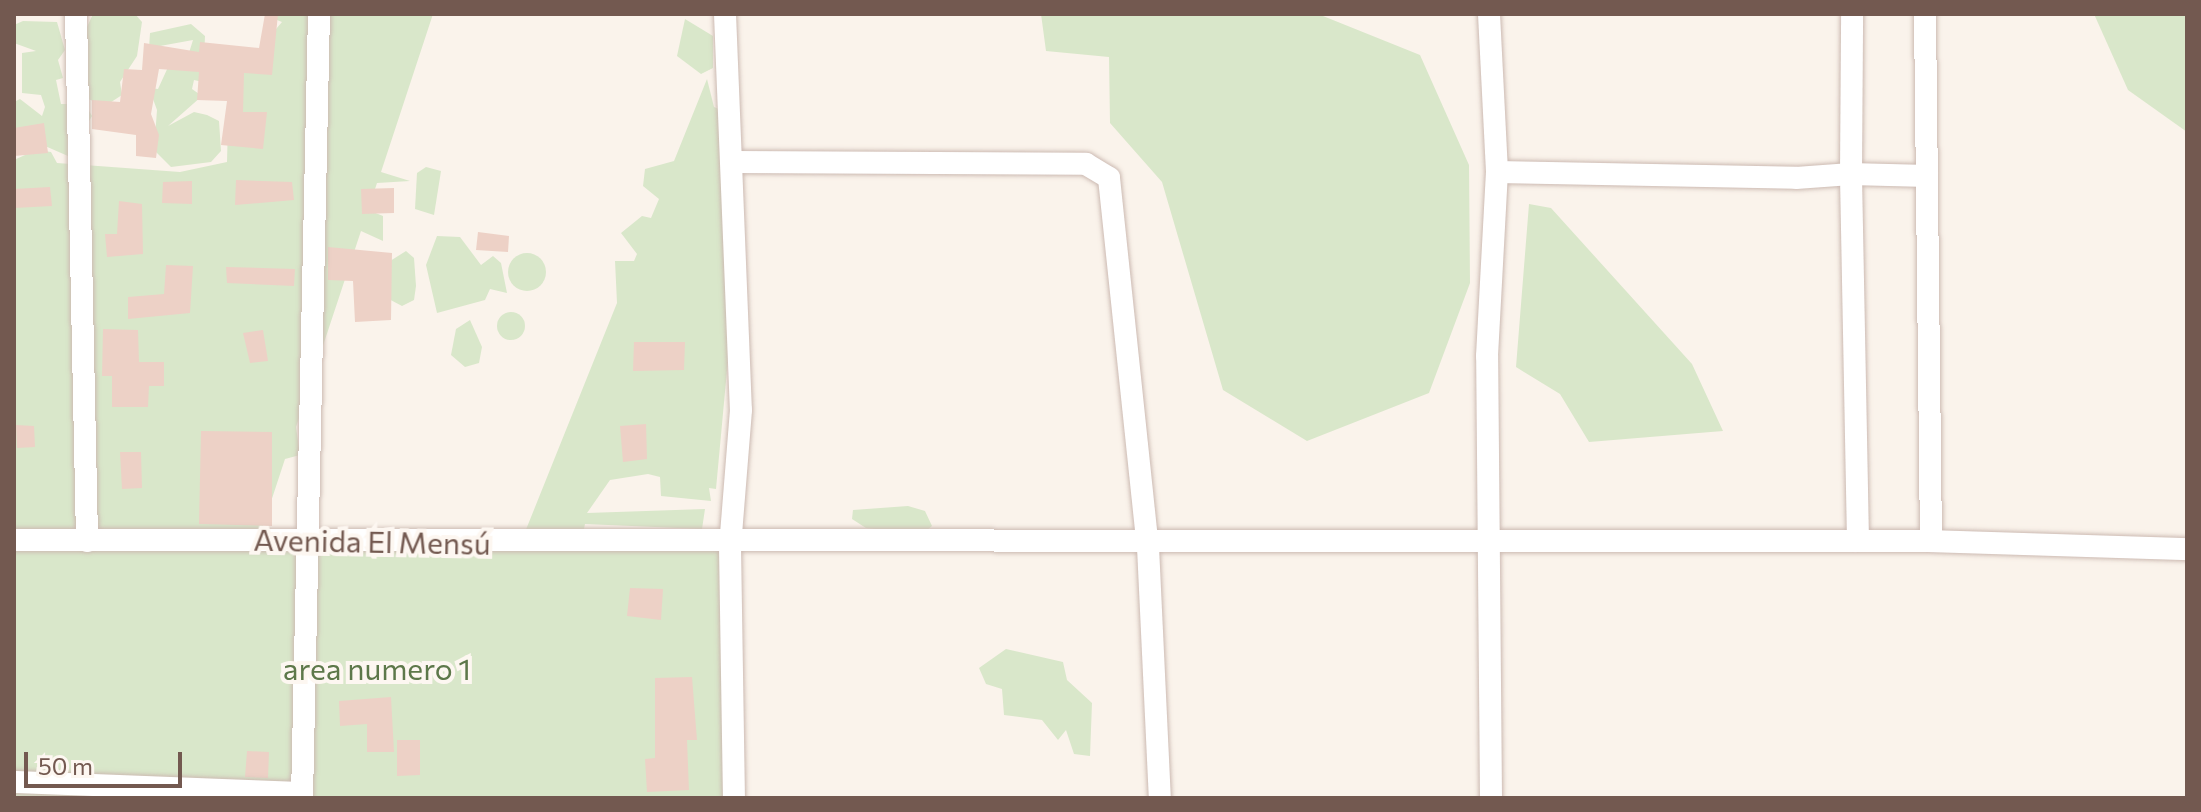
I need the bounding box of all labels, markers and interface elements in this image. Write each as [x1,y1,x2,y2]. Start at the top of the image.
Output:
street label: Avenida El Mensú [253,521,491,561]
park label: area numero 1 [283,650,471,686]
scale bar [28,736,186,786]
text: 50 m [38,751,93,780]

